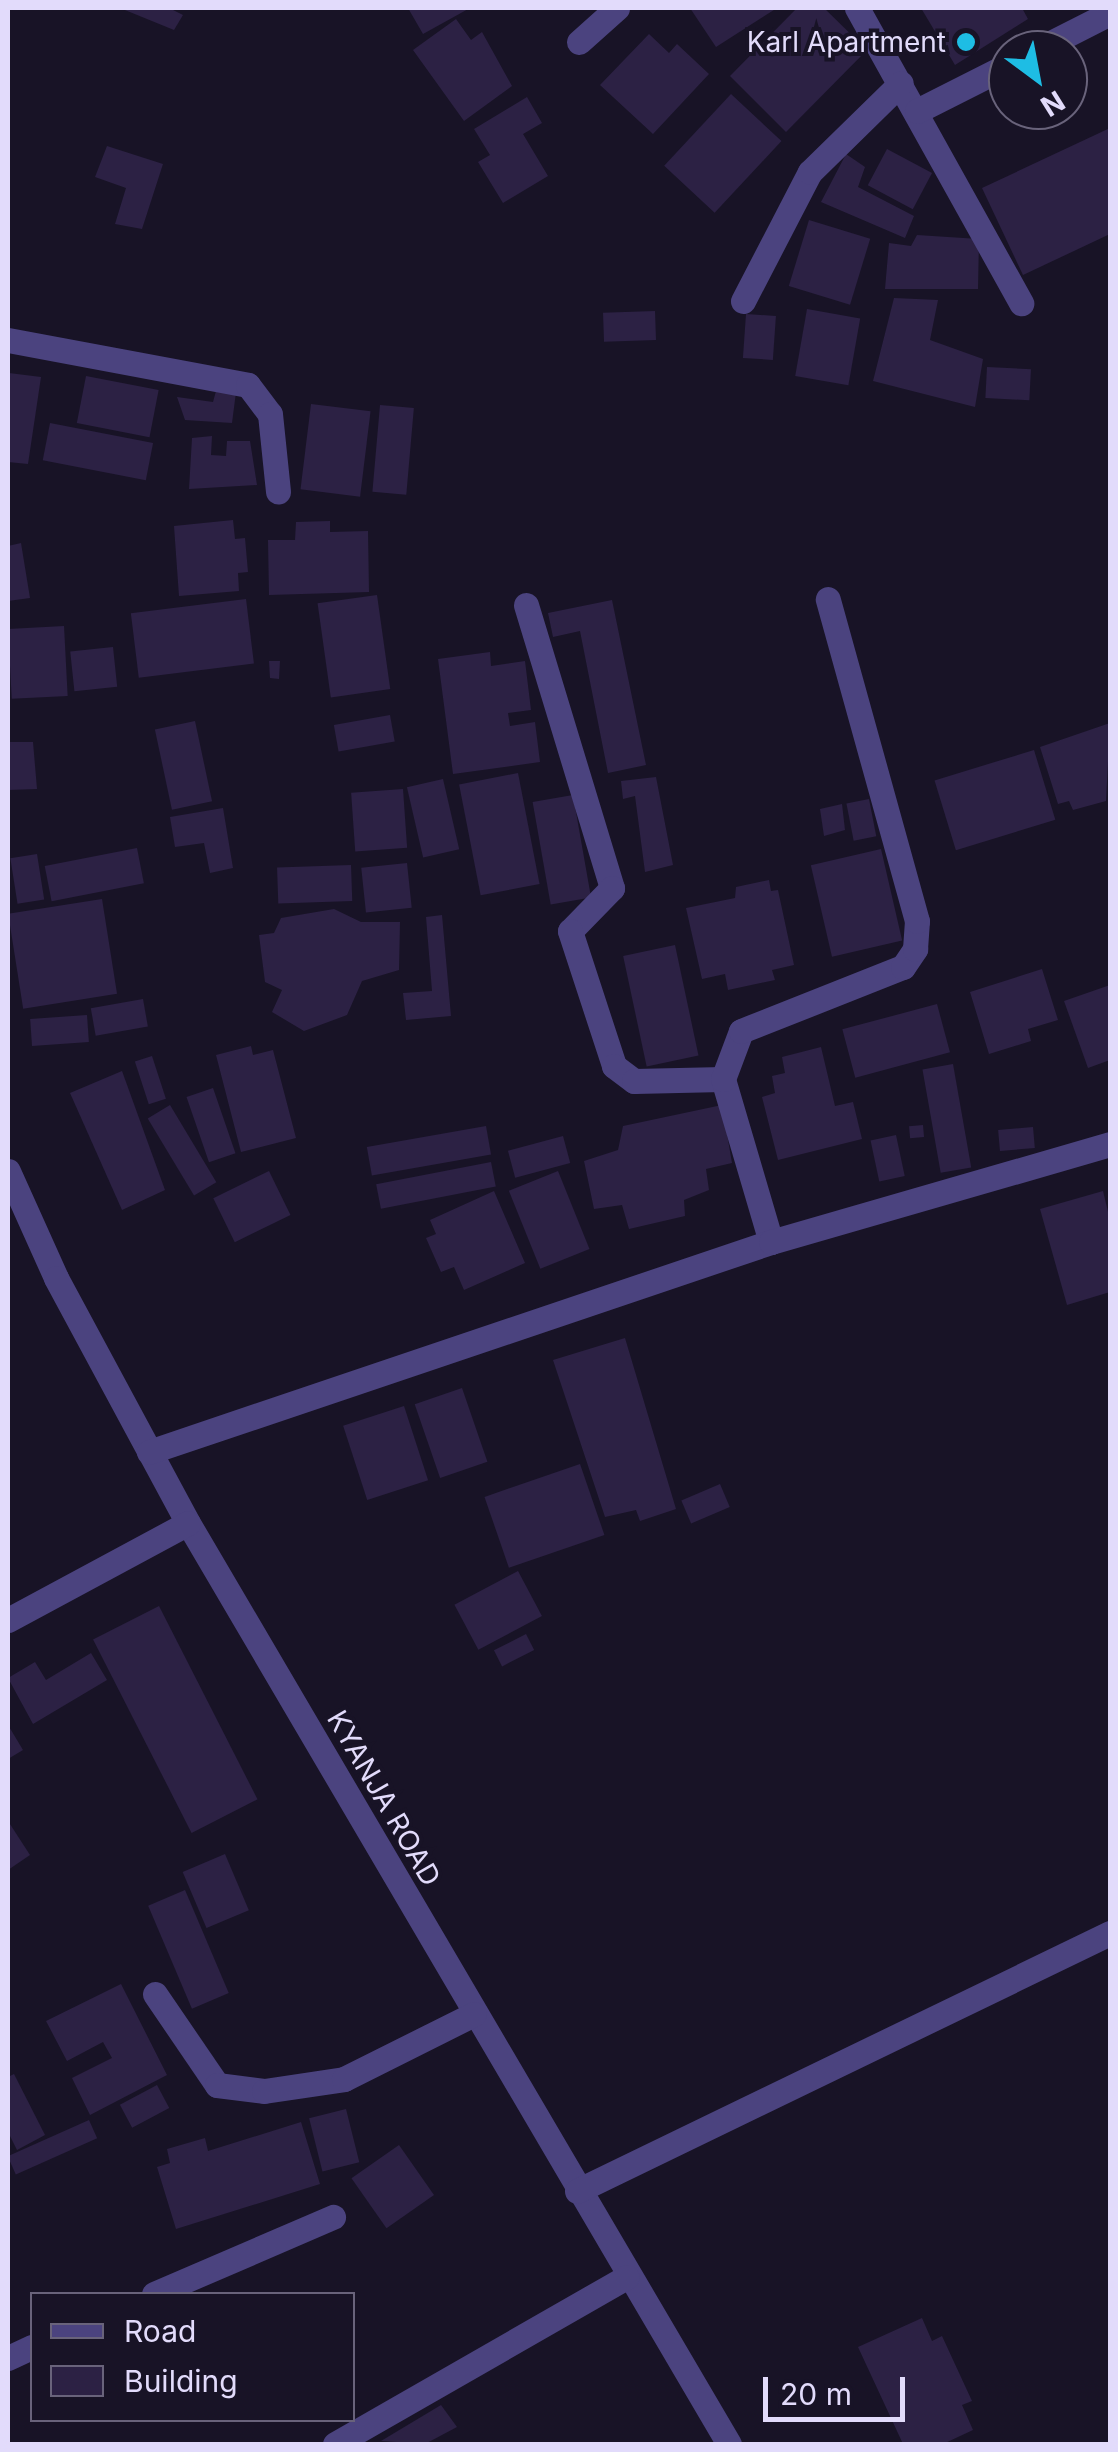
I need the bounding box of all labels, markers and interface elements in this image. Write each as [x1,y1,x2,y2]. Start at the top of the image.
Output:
place label: Karl Apartment [747,25,946,59]
north arrow [988,30,1088,130]
marker: Karl Apartment [955,31,977,53]
text: N [1035,84,1071,124]
street label: KYANJA ROAD [320,1704,448,1892]
legend [30,2292,355,2422]
text: Road [124,2313,196,2349]
scale bar [768,2357,910,2419]
text: Building [124,2363,238,2399]
text: 20 m [780,2376,852,2412]

